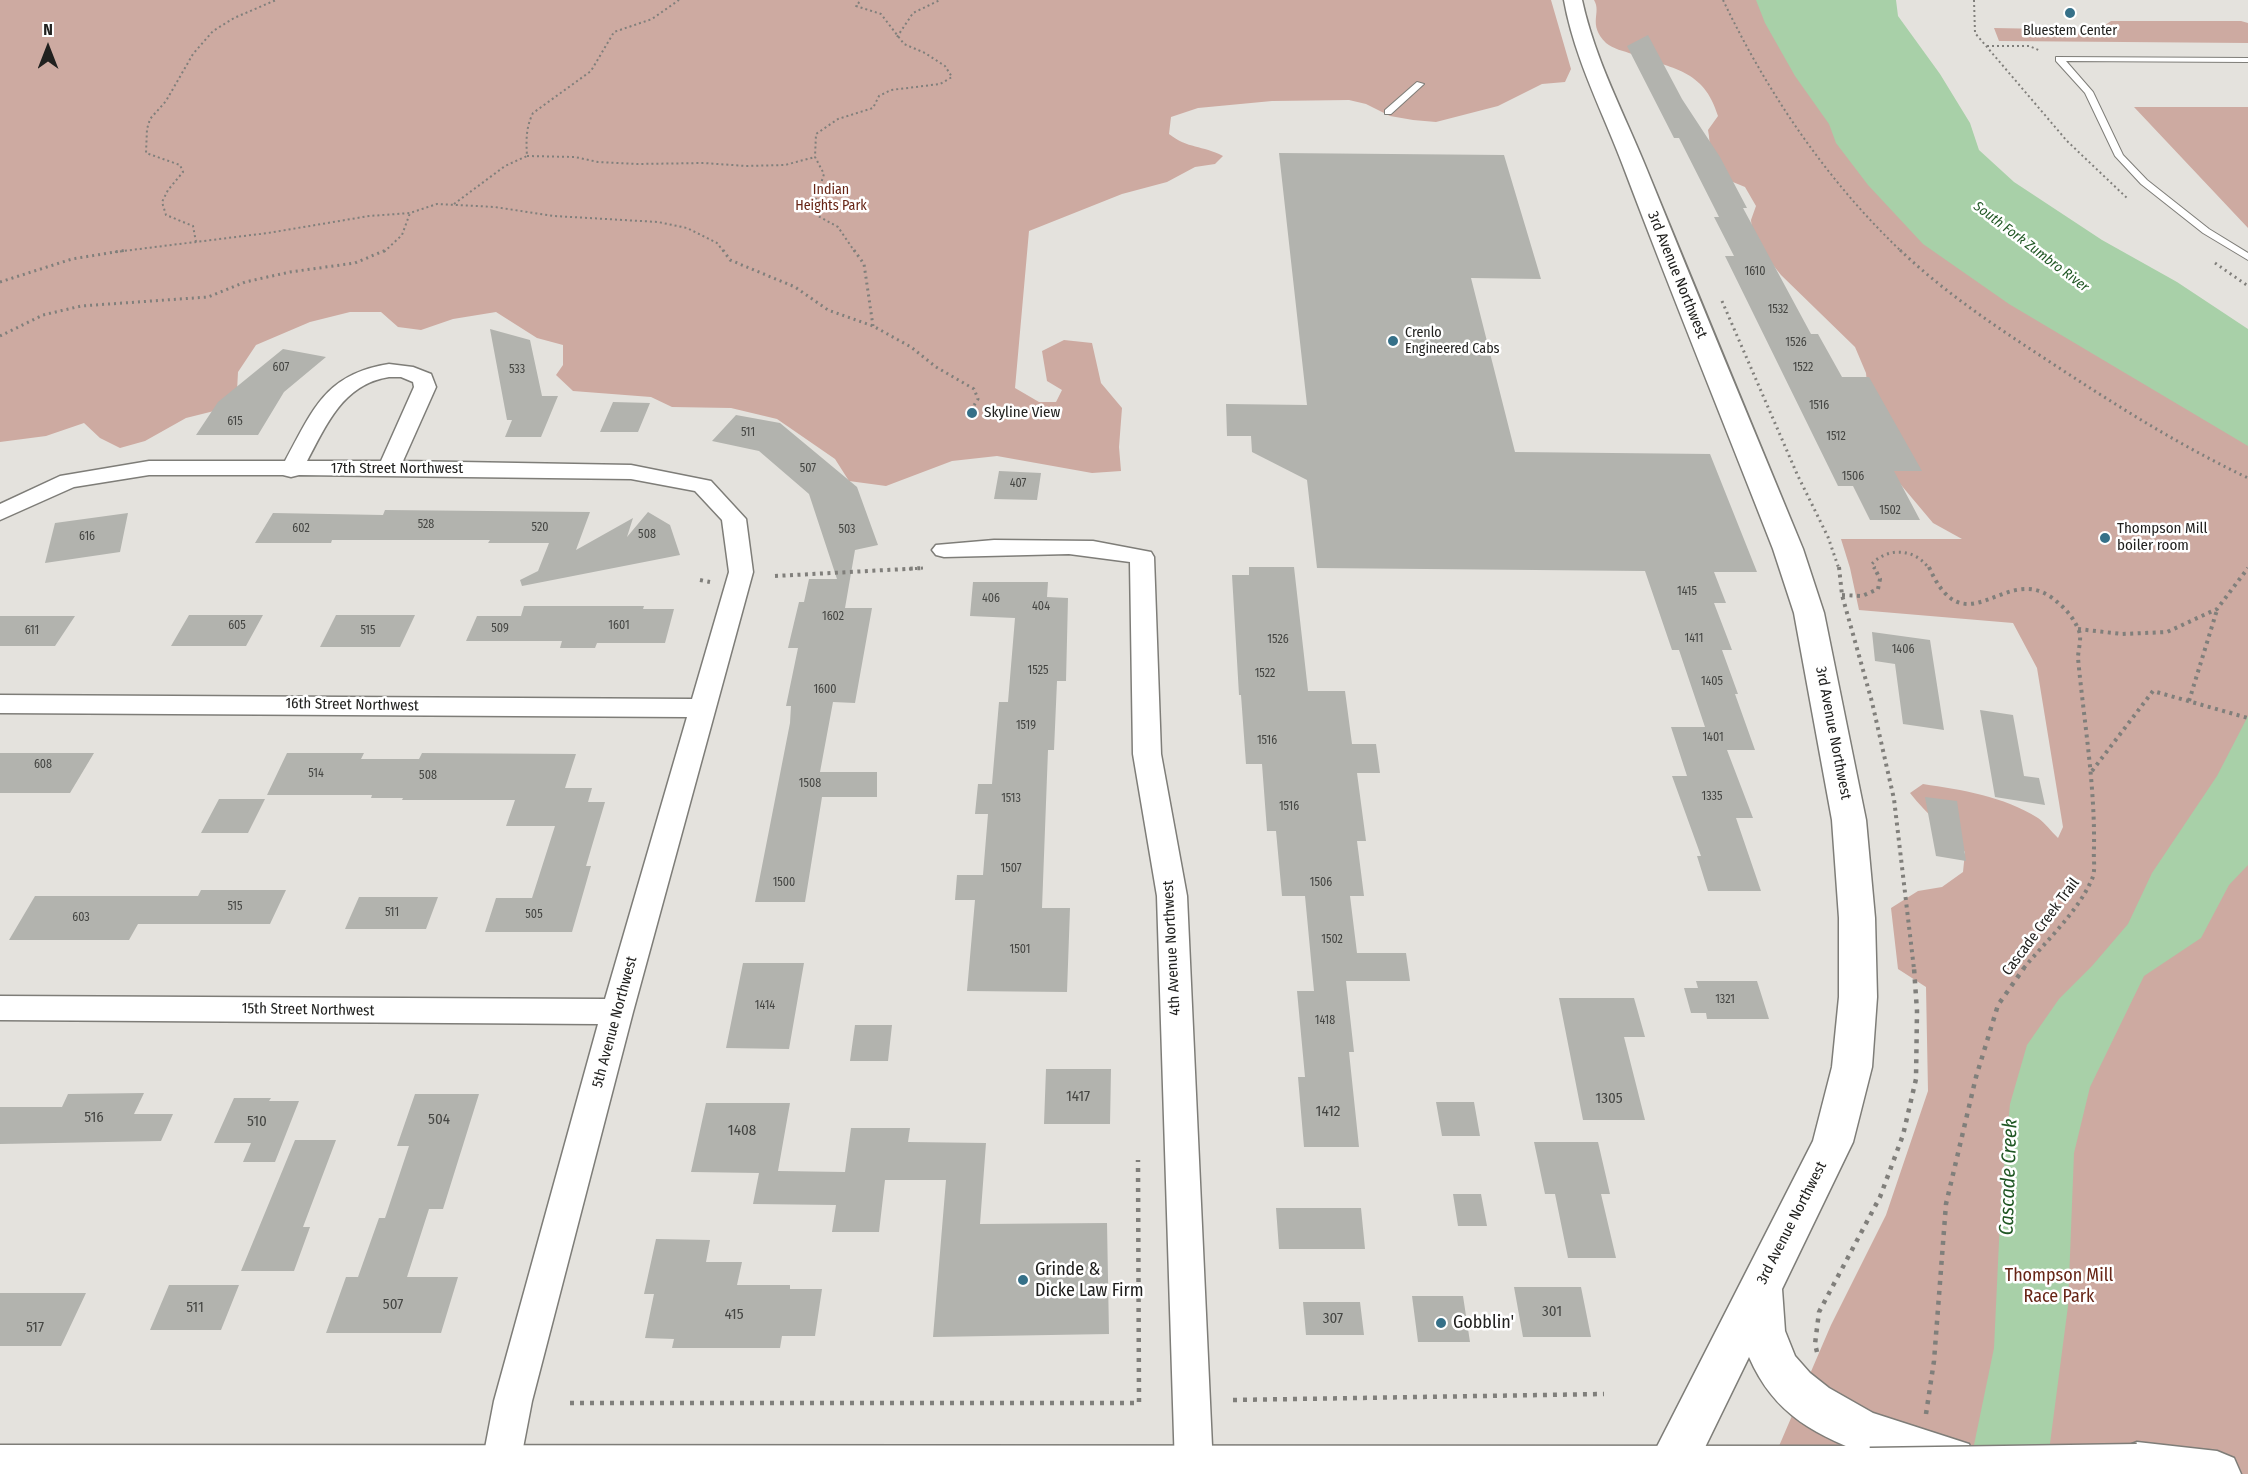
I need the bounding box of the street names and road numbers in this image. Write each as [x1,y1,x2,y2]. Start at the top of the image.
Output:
street label: 3rd Avenue Northwest [1643,209,1711,341]
street label: 17th Street Northwest [331,460,463,478]
street label: 3rd Avenue Northwest [1811,665,1855,801]
street label: 16th Street Northwest [285,695,419,715]
street label: Cascade Creek Trail [1998,875,2084,979]
street label: 4th Avenue Northwest [1159,880,1185,1016]
street label: 5th Avenue Northwest [589,954,641,1090]
street label: 15th Street Northwest [241,1000,375,1020]
street label: 3rd Avenue Northwest [1753,1159,1831,1287]

